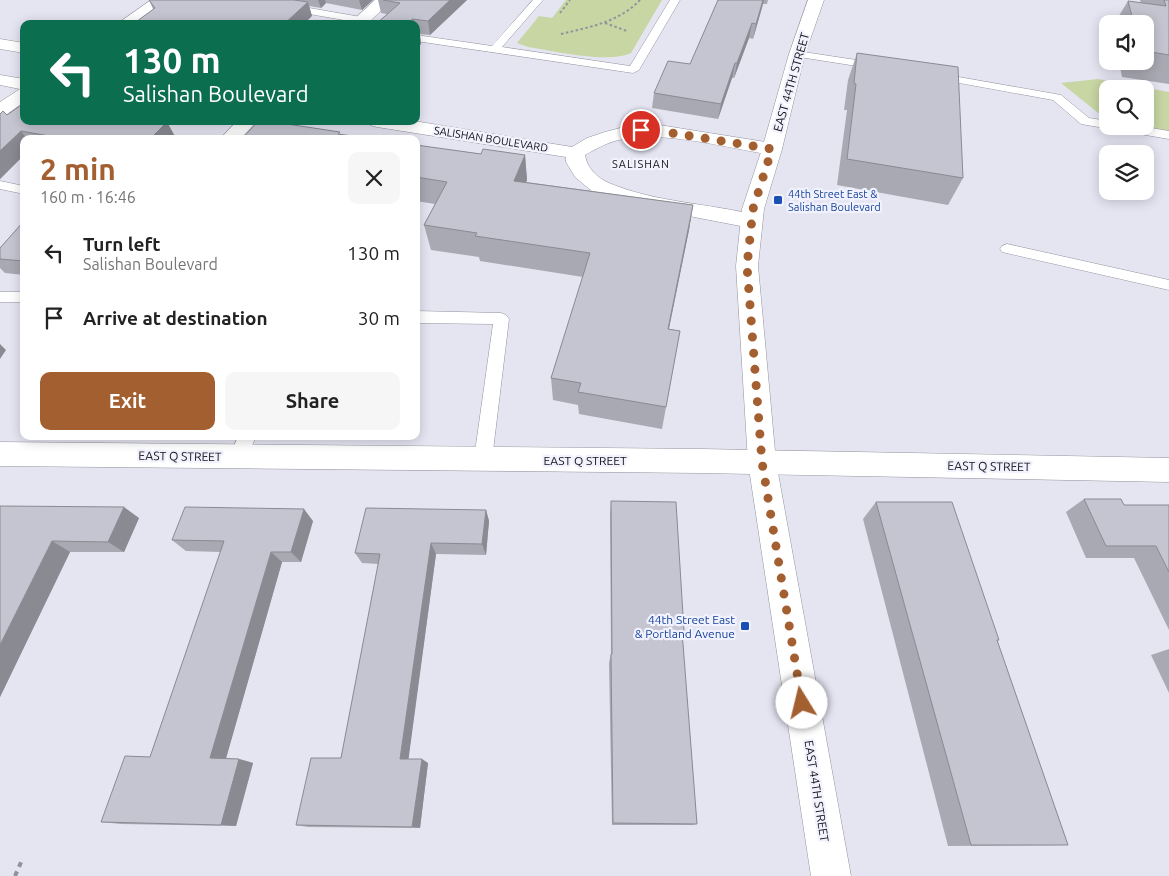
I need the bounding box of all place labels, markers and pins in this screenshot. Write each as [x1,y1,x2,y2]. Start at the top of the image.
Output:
pin [620,109,662,151]
place label: 44th Street East & Salishan Boulevard [788,188,881,213]
marker: 44th Street East & Salishan Boulevard [772,194,784,206]
place label: 44th Street East & Portland Avenue [635,613,735,640]
marker: 44th Street East & Portland Avenue [739,620,751,632]

